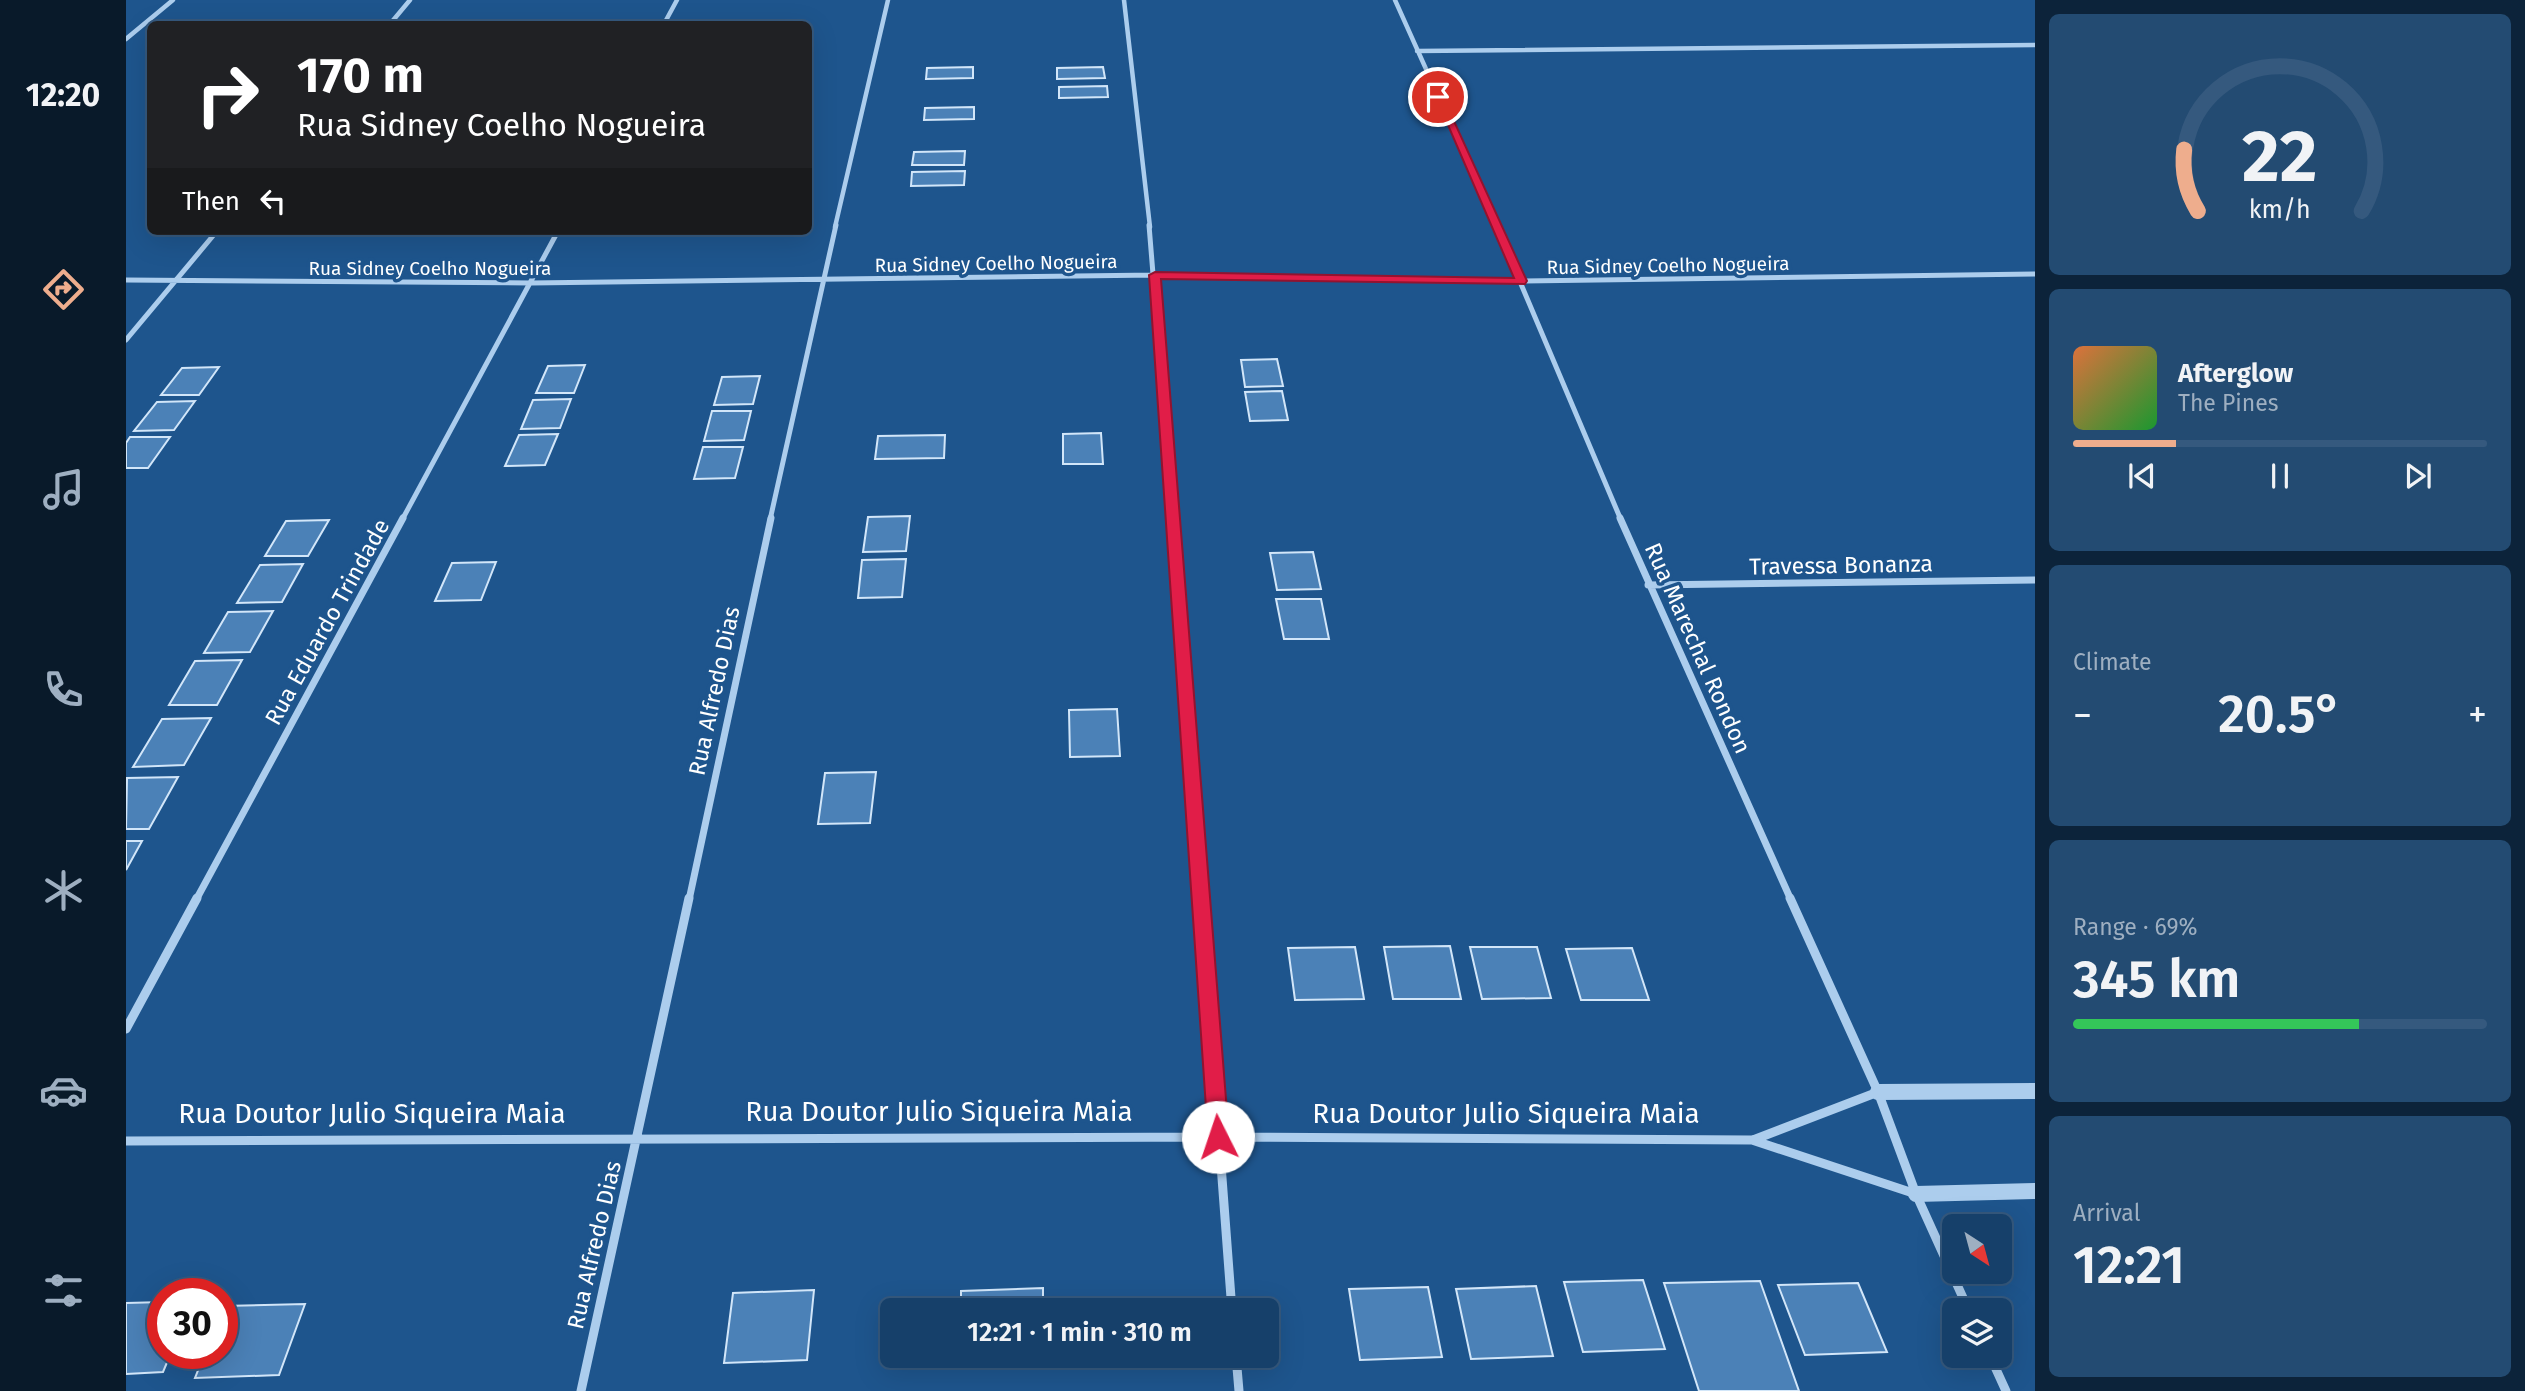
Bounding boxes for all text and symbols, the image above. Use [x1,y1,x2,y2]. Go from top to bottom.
text: 170 m [297,46,424,105]
icon: right [182,49,273,140]
pin [1408,67,1468,127]
text: 12:20 [26,76,100,114]
icon: arrive [1419,78,1457,116]
text: Rua Sidney Coelho Nogueira [297,106,706,144]
text: 22 [2242,113,2318,200]
icon: left [254,182,292,220]
text: Then [182,186,240,217]
text: km/h [2249,195,2311,225]
street label: Rua Sidney Coelho Nogueira [874,250,1118,277]
street label: Rua Sidney Coelho Nogueira [1546,252,1790,279]
street label: Rua Sidney Coelho Nogueira [309,257,551,280]
icon: directions [39,265,88,314]
text: Afterglow [2178,358,2293,389]
text: The Pines [2178,389,2279,417]
icon: previous [2123,457,2161,495]
icon: pause [2261,457,2299,495]
icon: next [2399,457,2437,495]
icon: music [39,465,88,514]
street label: Rua Eduardo Trindade [259,514,395,730]
street label: Rua Marechal Rondon [1639,538,1757,758]
street label: Travessa Bonanza [1749,549,1933,581]
street label: Rua Alfredo Dias [682,604,746,778]
text: Climate [2073,648,2152,676]
icon: phone [39,665,88,714]
text: 20.5° [2218,683,2342,746]
text: − [2073,692,2092,738]
text: + [2468,692,2487,738]
icon: climate [39,866,88,915]
text: Range · 69% [2073,913,2198,941]
text: 345 km [2073,948,2240,1011]
icon: car [39,1066,88,1115]
street label: Rua Doutor Julio Siqueira Maia [745,1095,1133,1128]
street label: Rua Doutor Julio Siqueira Maia [178,1097,566,1130]
street label: Rua Doutor Julio Siqueira Maia [1312,1097,1700,1130]
position arrow [1181,1100,1255,1174]
street label: Rua Alfredo Dias [561,1158,627,1332]
text: Arrival [2073,1199,2140,1227]
north arrow [1942,1214,2012,1284]
map controls [1942,1214,2012,1368]
text: 12:21 [2073,1234,2185,1297]
icon: filters [39,1266,88,1315]
speed limit sign: 30 [147,1278,238,1369]
button: layers [1942,1298,2012,1368]
text: 12:21 · 1 min · 310 m [967,1317,1192,1348]

